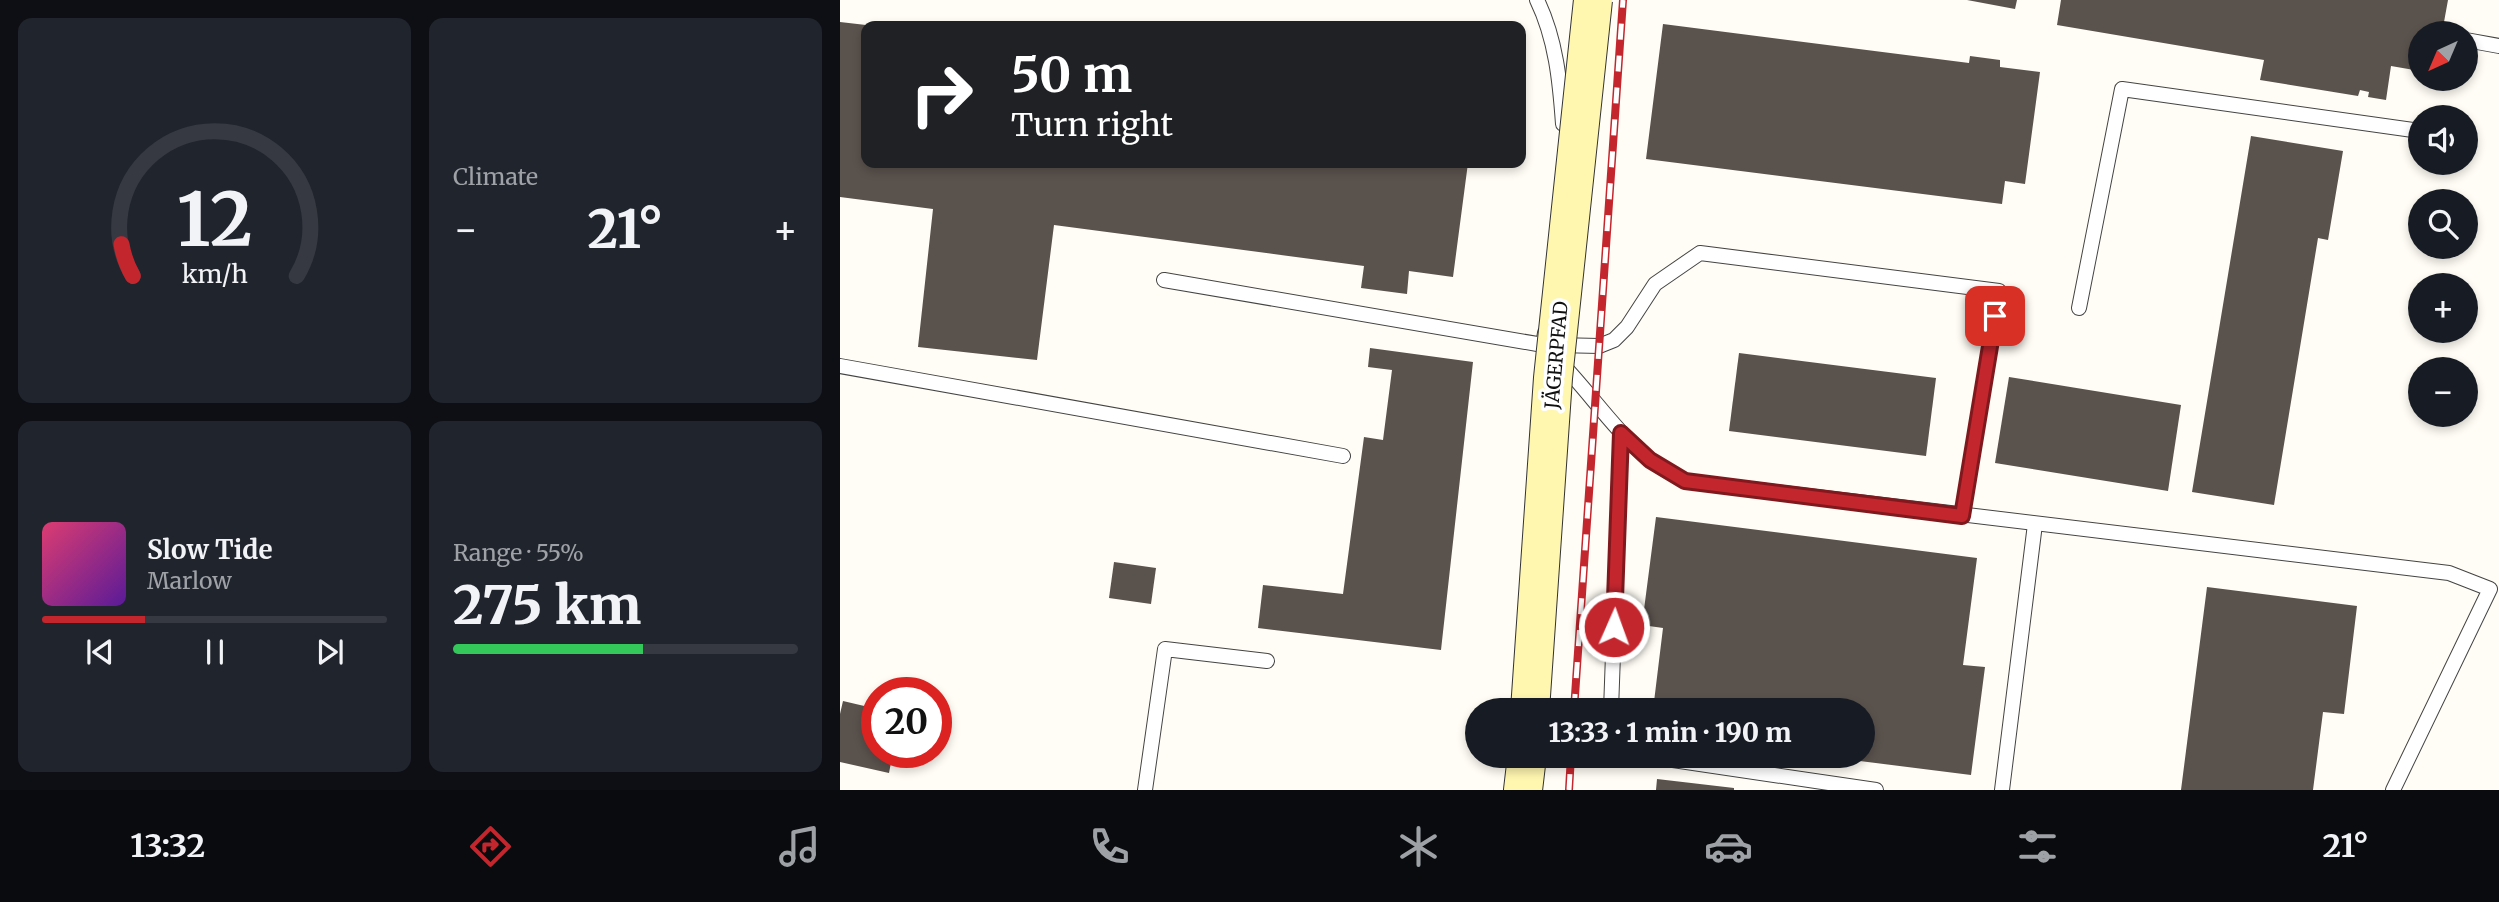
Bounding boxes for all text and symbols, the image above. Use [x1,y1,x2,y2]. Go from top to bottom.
north arrow [2408,21,2478,91]
map controls [2408,21,2478,427]
text: 50 m [1011,44,1132,105]
icon: right [896,49,987,140]
text: Turn right [1011,105,1173,145]
button: sound [2408,105,2478,175]
text: Climate [453,162,538,191]
text: 12 [177,175,252,267]
button: search [2408,189,2478,259]
text: 21° [588,197,663,262]
text: − [453,206,478,253]
text: + [773,206,798,253]
text: km/h [181,258,248,290]
button: + [2408,273,2478,343]
pin [1965,286,2025,346]
icon: arrive [1976,297,2014,335]
street label: JÄGERPFAD [1539,300,1573,411]
button: − [2408,357,2478,427]
text: Slow Tide [147,533,273,566]
text: Range · 55% [453,538,584,567]
text: Marlow [147,566,232,595]
text: 275 km [453,573,641,638]
position arrow [1577,590,1651,664]
icon: previous [81,633,119,671]
icon: pause [196,633,234,671]
icon: next [311,633,349,671]
speed limit sign: 20 [861,677,952,768]
text: 13:33 · 1 min · 190 m [1548,716,1792,749]
icon: directions [466,822,515,871]
icon: music [775,822,824,871]
icon: phone [1085,822,1134,871]
icon: climate [1394,822,1443,871]
icon: car [1704,822,1753,871]
icon: filters [2013,822,2062,871]
text: 13:32 [130,826,205,866]
text: 21° [2322,826,2369,866]

